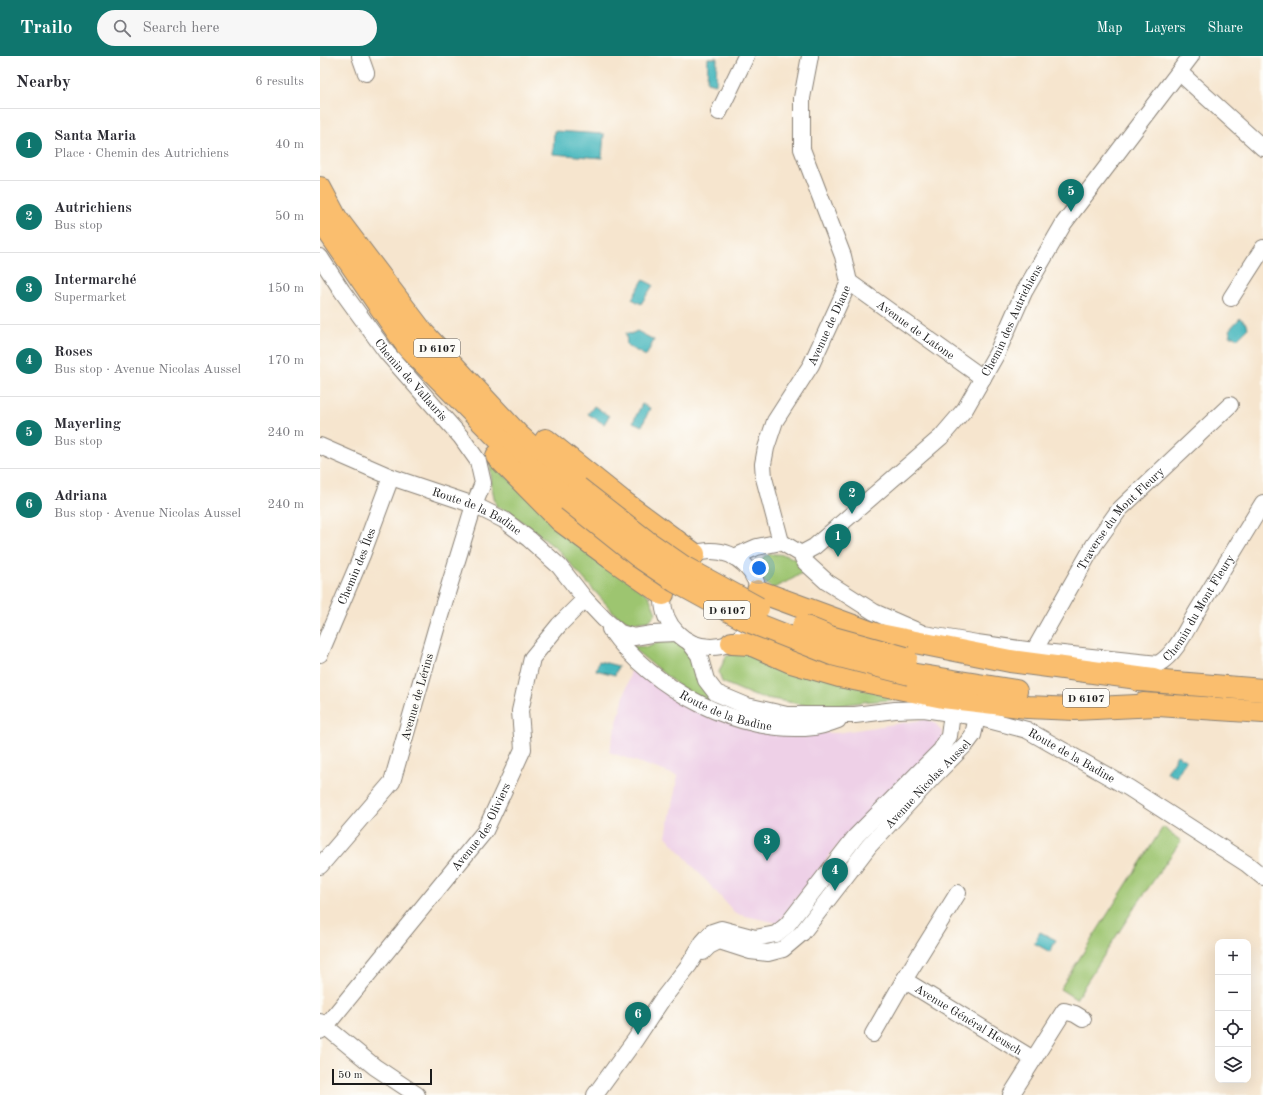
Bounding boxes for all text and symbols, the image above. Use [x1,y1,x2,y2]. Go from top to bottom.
search box [97,10,377,46]
icon: search [111,17,133,39]
text: Trailo [20,19,73,38]
text: Search here [143,21,219,36]
text: Map [1097,21,1123,35]
text: Layers [1145,21,1186,35]
text: Share [1208,21,1243,35]
text: Nearby [16,74,71,91]
text: 6 results [255,75,304,88]
text: Santa Maria [54,129,136,144]
text: 1 [25,138,33,151]
text: 40 m [275,138,304,151]
text: Place · Chemin des Autrichiens [54,147,229,160]
pin: 5 [1058,179,1084,212]
text: Autrichiens [54,201,132,216]
text: 2 [25,210,33,223]
text: 50 m [275,210,304,223]
text: Bus stop [54,219,103,232]
street label: Chemin des Autrichiens [980,263,1046,379]
text: Intermarché [54,273,137,288]
text: 3 [25,282,33,295]
text: 150 m [267,282,304,295]
street label: Avenue de Diane [806,283,854,368]
text: Supermarket [54,291,126,304]
street label: Avenue de Latone [874,299,957,363]
street label: Chemin de Vallauris [372,337,449,424]
road number: D 6107 [414,339,460,357]
text: Roses [54,345,93,360]
text: 4 [25,354,33,367]
text: 170 m [267,354,304,367]
text: Bus stop · Avenue Nicolas Aussel [54,363,241,376]
text: Mayerling [54,417,121,432]
text: 5 [25,426,33,439]
text: 240 m [267,426,304,439]
text: Bus stop [54,435,103,448]
street label: Traverse du Mont Fleury [1076,465,1167,573]
pin: 2 [839,481,865,514]
street label: Route de la Badine [430,486,523,538]
text: Adriana [54,489,107,504]
text: 6 [25,498,33,511]
text: 240 m [267,498,304,511]
text: Bus stop · Avenue Nicolas Aussel [54,507,241,520]
pin: 1 [825,524,851,557]
street label: Chemin des Îles [337,527,378,607]
street label: Chemin du Mont Fleury [1161,552,1237,664]
your location [749,558,769,578]
road number: D 6107 [704,601,750,619]
street label: Avenue de Lérins [400,652,436,742]
street label: Route de la Badine [677,689,773,733]
road number: D 6107 [1063,689,1109,707]
street label: Route de la Badine [1026,727,1117,786]
street label: Avenue Nicolas Aussel [883,738,974,831]
street label: Avenue des Oliviers [450,781,513,874]
pin: 3 [754,828,780,861]
pin: 4 [822,858,848,891]
map controls [1215,939,1251,1083]
button: + [1215,939,1251,975]
button: − [1215,975,1251,1011]
street label: Avenue Général Heusch [912,983,1024,1058]
pin: 6 [625,1002,651,1035]
button: locate [1215,1011,1251,1047]
button: layers [1215,1047,1251,1083]
scale bar [332,1067,432,1086]
text: 50 m [338,1070,363,1081]

